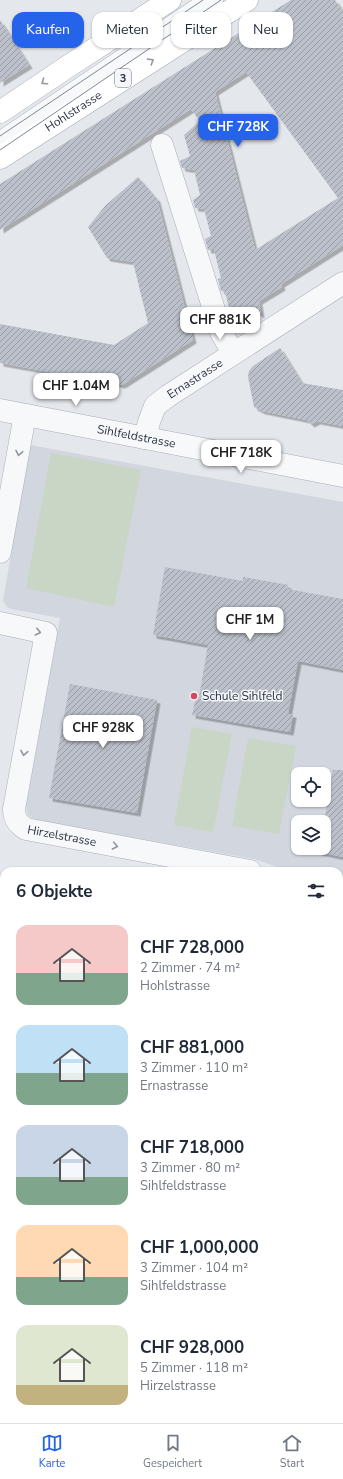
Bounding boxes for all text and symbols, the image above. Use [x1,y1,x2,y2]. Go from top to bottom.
chip: Kaufen [12,12,84,48]
chip: Mieten [92,12,163,48]
chip: Filter [171,12,231,48]
chip: Neu [239,12,293,48]
one-way arrow [147,58,154,66]
road number: 3 [115,69,131,87]
one-way arrow [41,77,48,85]
street label: Hohlstrasse [42,87,105,135]
pin: CHF 728K [197,114,279,148]
text: CHF 728K [207,118,269,136]
pin: CHF 881K [179,307,261,341]
text: CHF 881K [189,311,251,329]
street label: Ernastrasse [164,355,226,402]
pin: CHF 1.04M [30,373,122,407]
text: CHF 1.04M [42,377,110,395]
street label: Sihlfeldstrasse [96,421,177,452]
pin: CHF 718K [200,440,282,474]
text: CHF 718K [210,444,272,462]
one-way arrow [15,450,23,456]
pin: CHF 1M [217,607,283,641]
text: CHF 1M [226,611,274,629]
one-way arrow [35,627,41,635]
place label: Schule Sihlfeld [202,688,283,704]
marker: Schule Sihlfeld [189,691,199,701]
pin: CHF 928K [62,715,144,749]
text: CHF 928K [72,719,134,737]
one-way arrow [20,750,29,756]
map controls [291,767,331,855]
button: locate [291,767,331,807]
button: layers [291,815,331,855]
street label: Hirzelstrasse [26,821,98,850]
one-way arrow [111,841,118,850]
text: 6 Objekte [16,880,92,903]
icon: filters [305,880,327,902]
text: CHF 728,000 [140,936,244,959]
icon: home [48,941,96,989]
text: 2 Zimmer · 74 m² [140,959,240,977]
text: Hohlstrasse [140,977,210,995]
text: CHF 881,000 [140,1036,244,1059]
icon: home [48,1041,96,1089]
text: 3 Zimmer · 110 m² [140,1059,248,1077]
text: Ernastrasse [140,1077,208,1095]
text: CHF 718,000 [140,1136,244,1159]
icon: home [48,1141,96,1189]
text: 3 Zimmer · 80 m² [140,1159,240,1177]
text: Sihlfeldstrasse [140,1177,226,1195]
text: CHF 1,000,000 [140,1236,259,1259]
icon: home [48,1241,96,1289]
text: 3 Zimmer · 104 m² [140,1259,248,1277]
text: Sihlfeldstrasse [140,1277,226,1295]
text: CHF 928,000 [140,1336,244,1359]
icon: home [48,1341,96,1389]
text: 5 Zimmer · 118 m² [140,1359,248,1377]
text: Hirzelstrasse [140,1377,216,1395]
tab: Karte [39,1432,65,1471]
tab: Gespeichert [143,1432,202,1471]
tab: Start [280,1432,304,1471]

